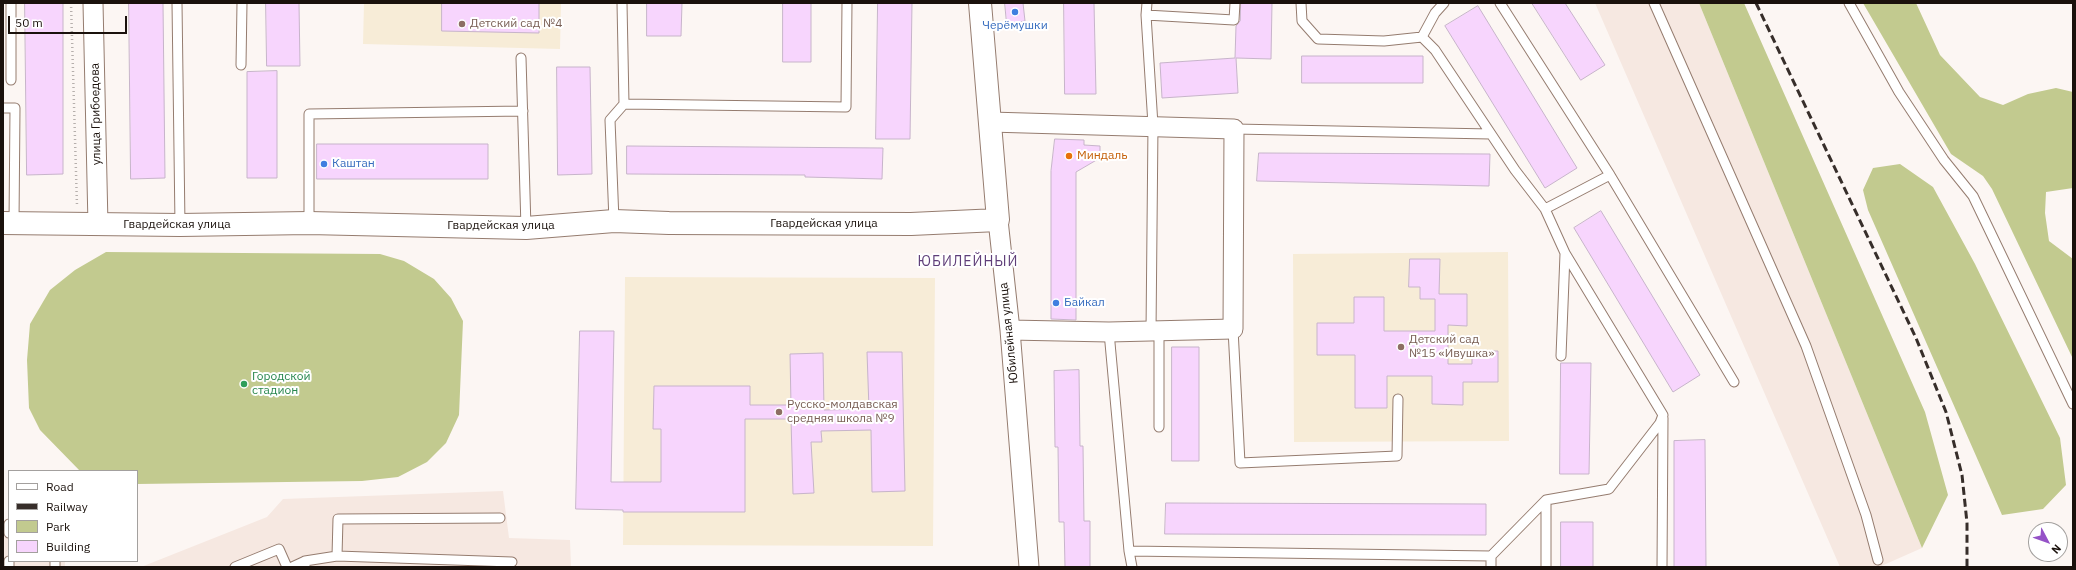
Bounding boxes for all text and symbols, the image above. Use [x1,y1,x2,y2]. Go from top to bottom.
marker: Черёмушки [1010,7,1020,17]
scale bar [10,8,129,34]
text: 50 m [15,15,43,30]
place label: Детский сад №4 [470,17,562,31]
marker: Детский сад №4 [457,19,467,29]
place label: Черёмушки [982,19,1048,33]
street label: улица Грибоедова [88,63,104,165]
place label: Миндаль [1077,149,1128,163]
marker: Миндаль [1064,151,1074,161]
place label: Каштан [332,157,375,171]
marker: Каштан [319,159,329,169]
street label: Гвардейская улица [770,217,878,231]
street label: Гвардейская улица [123,218,231,232]
street label: Гвардейская улица [447,219,555,233]
district label: ЮБИЛЕЙНЫЙ [918,254,1018,270]
street label: Юбилейная улица [997,282,1021,384]
place label: Байкал [1064,296,1105,310]
marker: Байкал [1051,298,1061,308]
place label: Детский сад №15 «Ивушка» [1409,333,1494,361]
marker: Детский сад №15 «Ивушка» [1396,342,1406,352]
place label: Городской стадион [252,370,311,398]
marker: Городской стадион [239,379,249,389]
place label: Русско-молдавская средняя школа №9 [787,398,898,426]
marker: Русско-молдавская средняя школа №9 [774,407,784,417]
legend [8,470,138,562]
text: Road [46,479,74,494]
text: Railway [46,499,88,514]
text: Park [46,519,70,534]
north arrow [2028,522,2068,562]
text: Building [46,539,90,554]
text: N [2048,542,2064,557]

